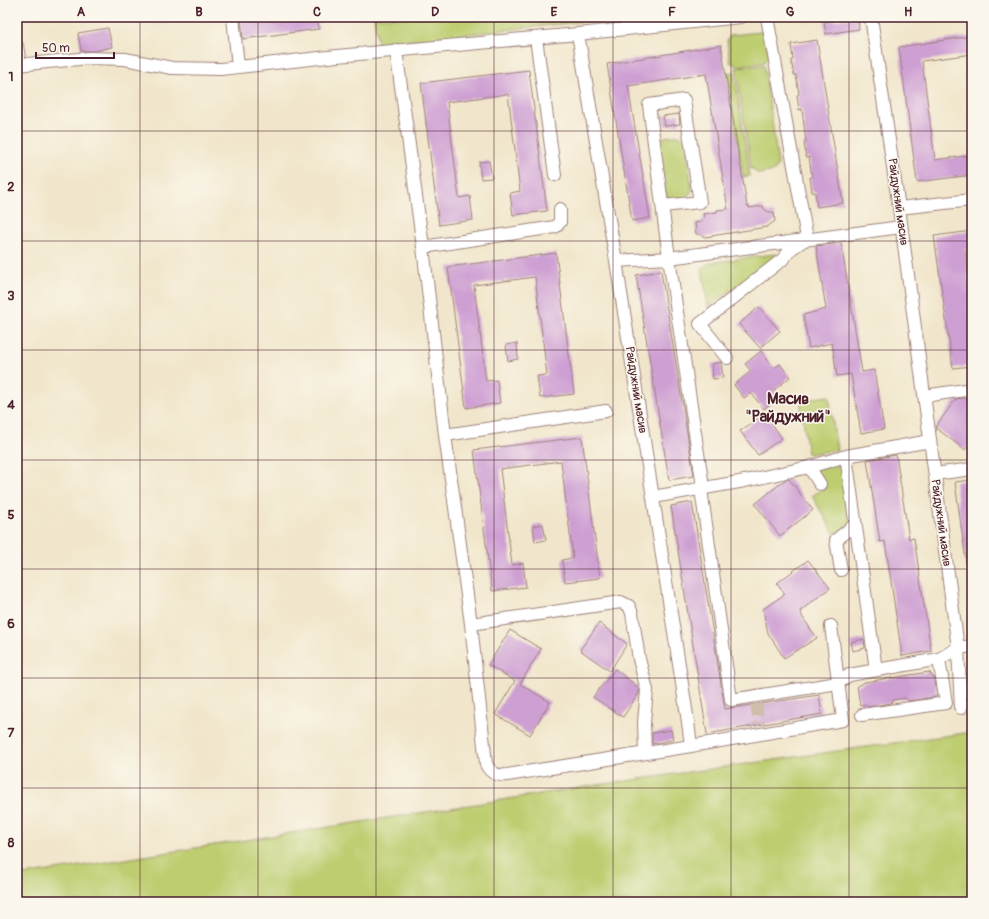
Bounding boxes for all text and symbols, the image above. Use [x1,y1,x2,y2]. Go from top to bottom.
text: A [77,4,86,20]
text: B [195,4,203,20]
text: C [313,4,321,20]
text: D [431,4,439,20]
text: E [551,4,558,20]
text: F [668,4,676,20]
text: G [786,4,795,20]
text: H [904,4,912,20]
scale bar [36,34,114,60]
text: 50 m [42,41,70,56]
text: 1 [8,69,14,85]
street label: Райдужний масив [884,157,912,247]
text: 2 [7,179,15,195]
text: 3 [7,288,15,304]
street label: Райдужний масив [622,345,650,435]
district label: Масив "Райдужний" [745,389,831,427]
text: 4 [7,397,15,413]
street label: Райдужний масив [927,478,955,568]
text: 5 [7,507,15,523]
text: 6 [7,616,15,632]
text: 7 [8,725,15,741]
text: 8 [8,835,15,851]

